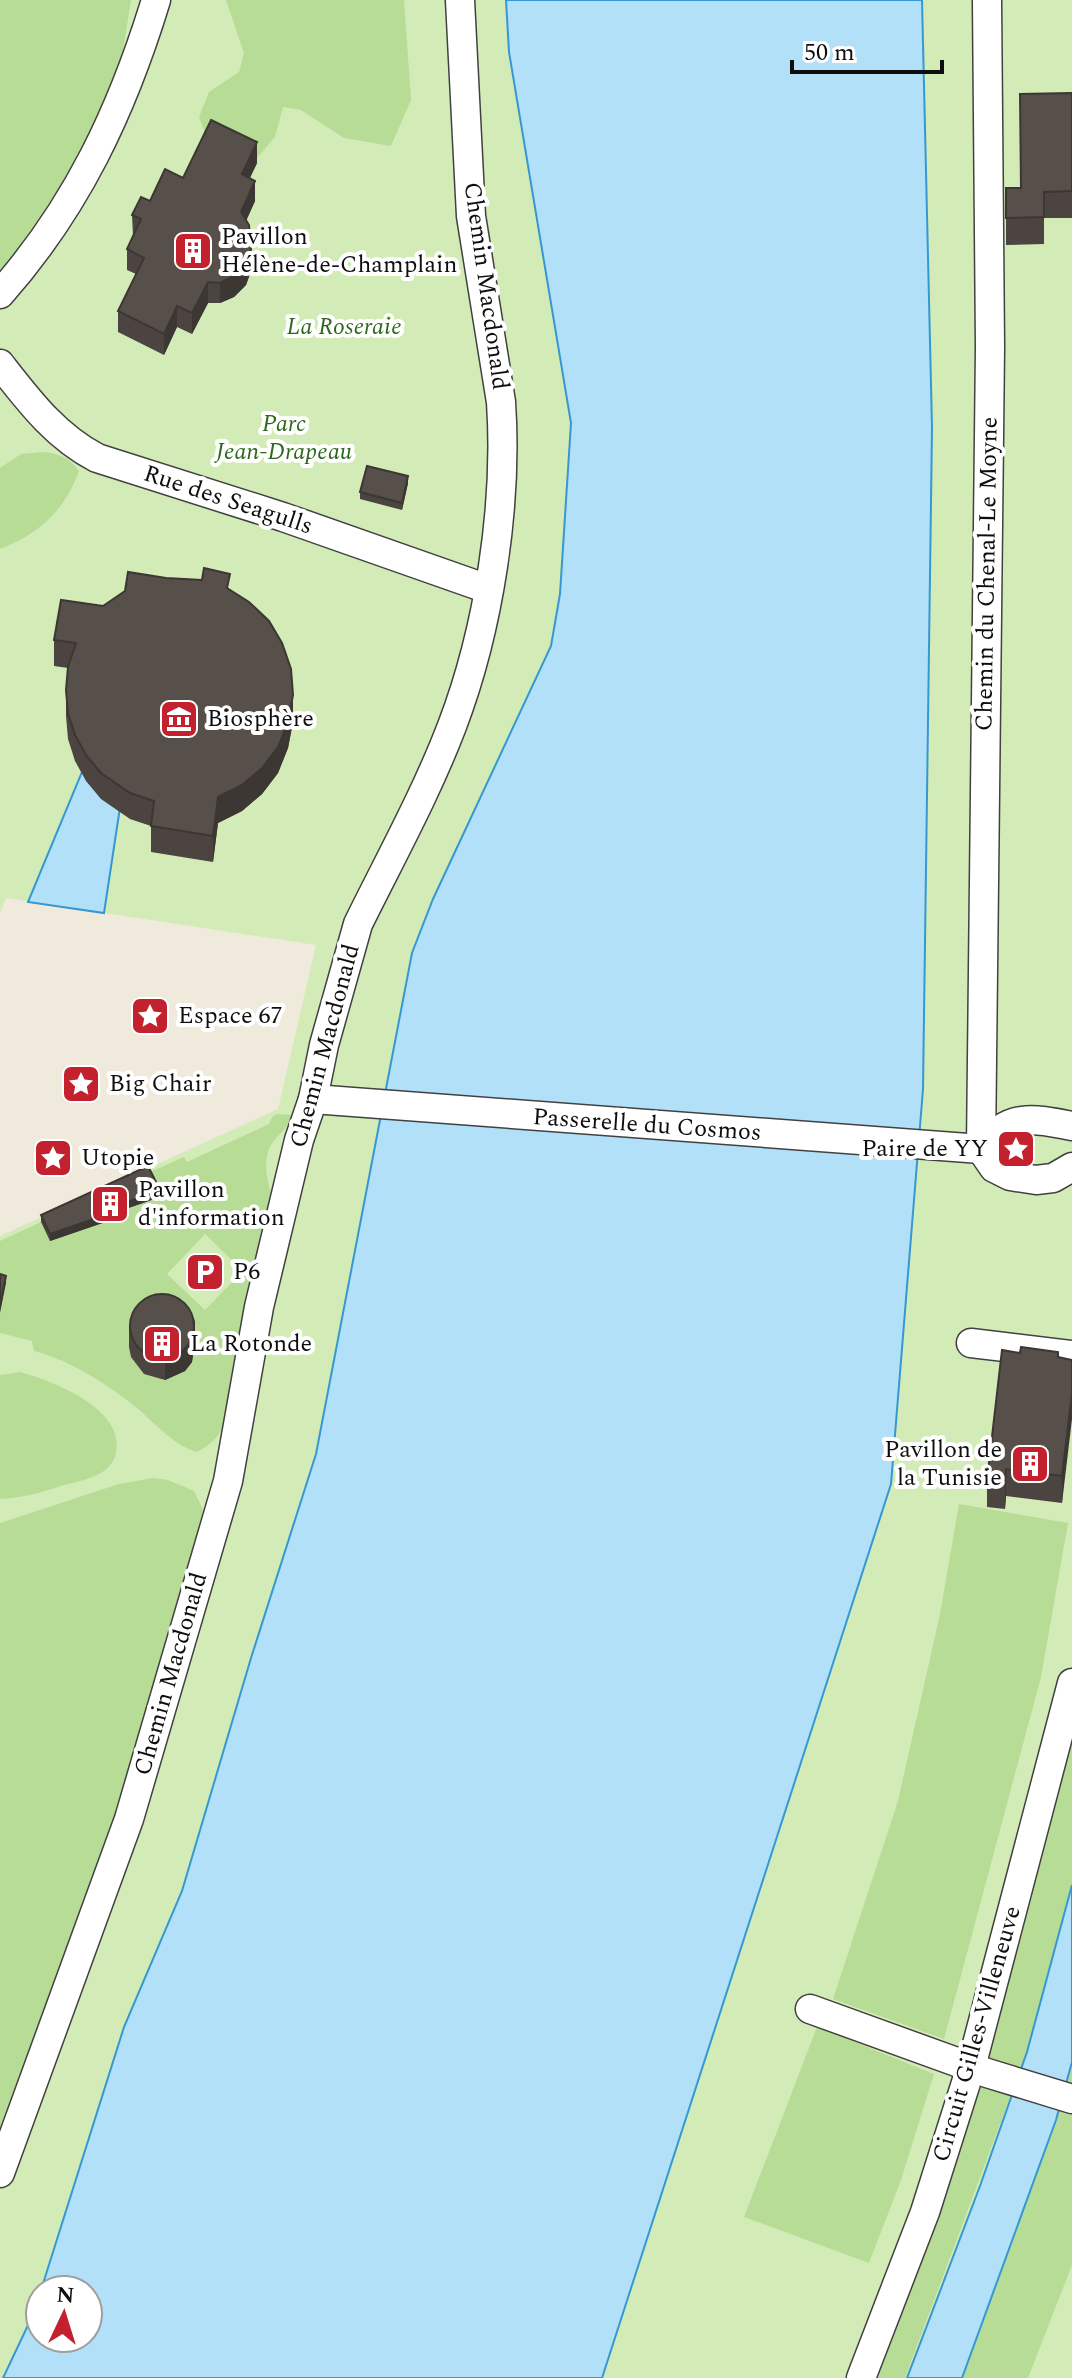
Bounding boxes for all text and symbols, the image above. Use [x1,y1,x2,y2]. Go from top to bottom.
scale bar [792,24,942,74]
text: 50 m [804,35,855,71]
street label: Chemin Macdonald [454,180,518,392]
place label: Pavillon Hélène-de-Champlain [221,219,458,283]
building icon: Pavillon Hélène-de-Champlain [172,230,214,272]
park label: La Roseraie [286,309,402,345]
park label: Parc Jean-Drapeau [214,406,353,470]
street label: Chemin du Chenal-Le Moyne [966,417,1008,731]
street label: Rue des Seagulls [139,456,317,544]
museum icon: Biosphère [158,698,200,740]
place label: Biosphère [207,701,314,737]
street label: Chemin Macdonald [280,940,370,1152]
place icon: Espace 67 [129,995,171,1037]
place label: Espace 67 [178,998,283,1034]
place icon: Big Chair [60,1063,102,1105]
place label: Big Chair [109,1066,211,1102]
street label: Passerelle du Cosmos [531,1099,763,1151]
place icon: Paire de YY [995,1128,1037,1170]
place label: Paire de YY [862,1131,988,1167]
place icon: Utopie [32,1137,74,1179]
place label: Utopie [81,1140,154,1176]
place label: Pavillon d'information [138,1172,285,1236]
building icon: Pavillon d'information [89,1183,131,1225]
parking icon: P6 [184,1251,226,1293]
place label: P6 [233,1254,260,1290]
building icon: La Rotonde [141,1323,183,1365]
place label: La Rotonde [190,1326,312,1362]
place label: Pavillon de la Tunisie [884,1432,1002,1496]
building icon: Pavillon de la Tunisie [1009,1443,1051,1485]
street label: Chemin Macdonald [125,1568,217,1780]
street label: Circuit Gilles-Villeneuve [923,1902,1031,2166]
north arrow [24,2274,104,2354]
text: N [55,2278,75,2313]

